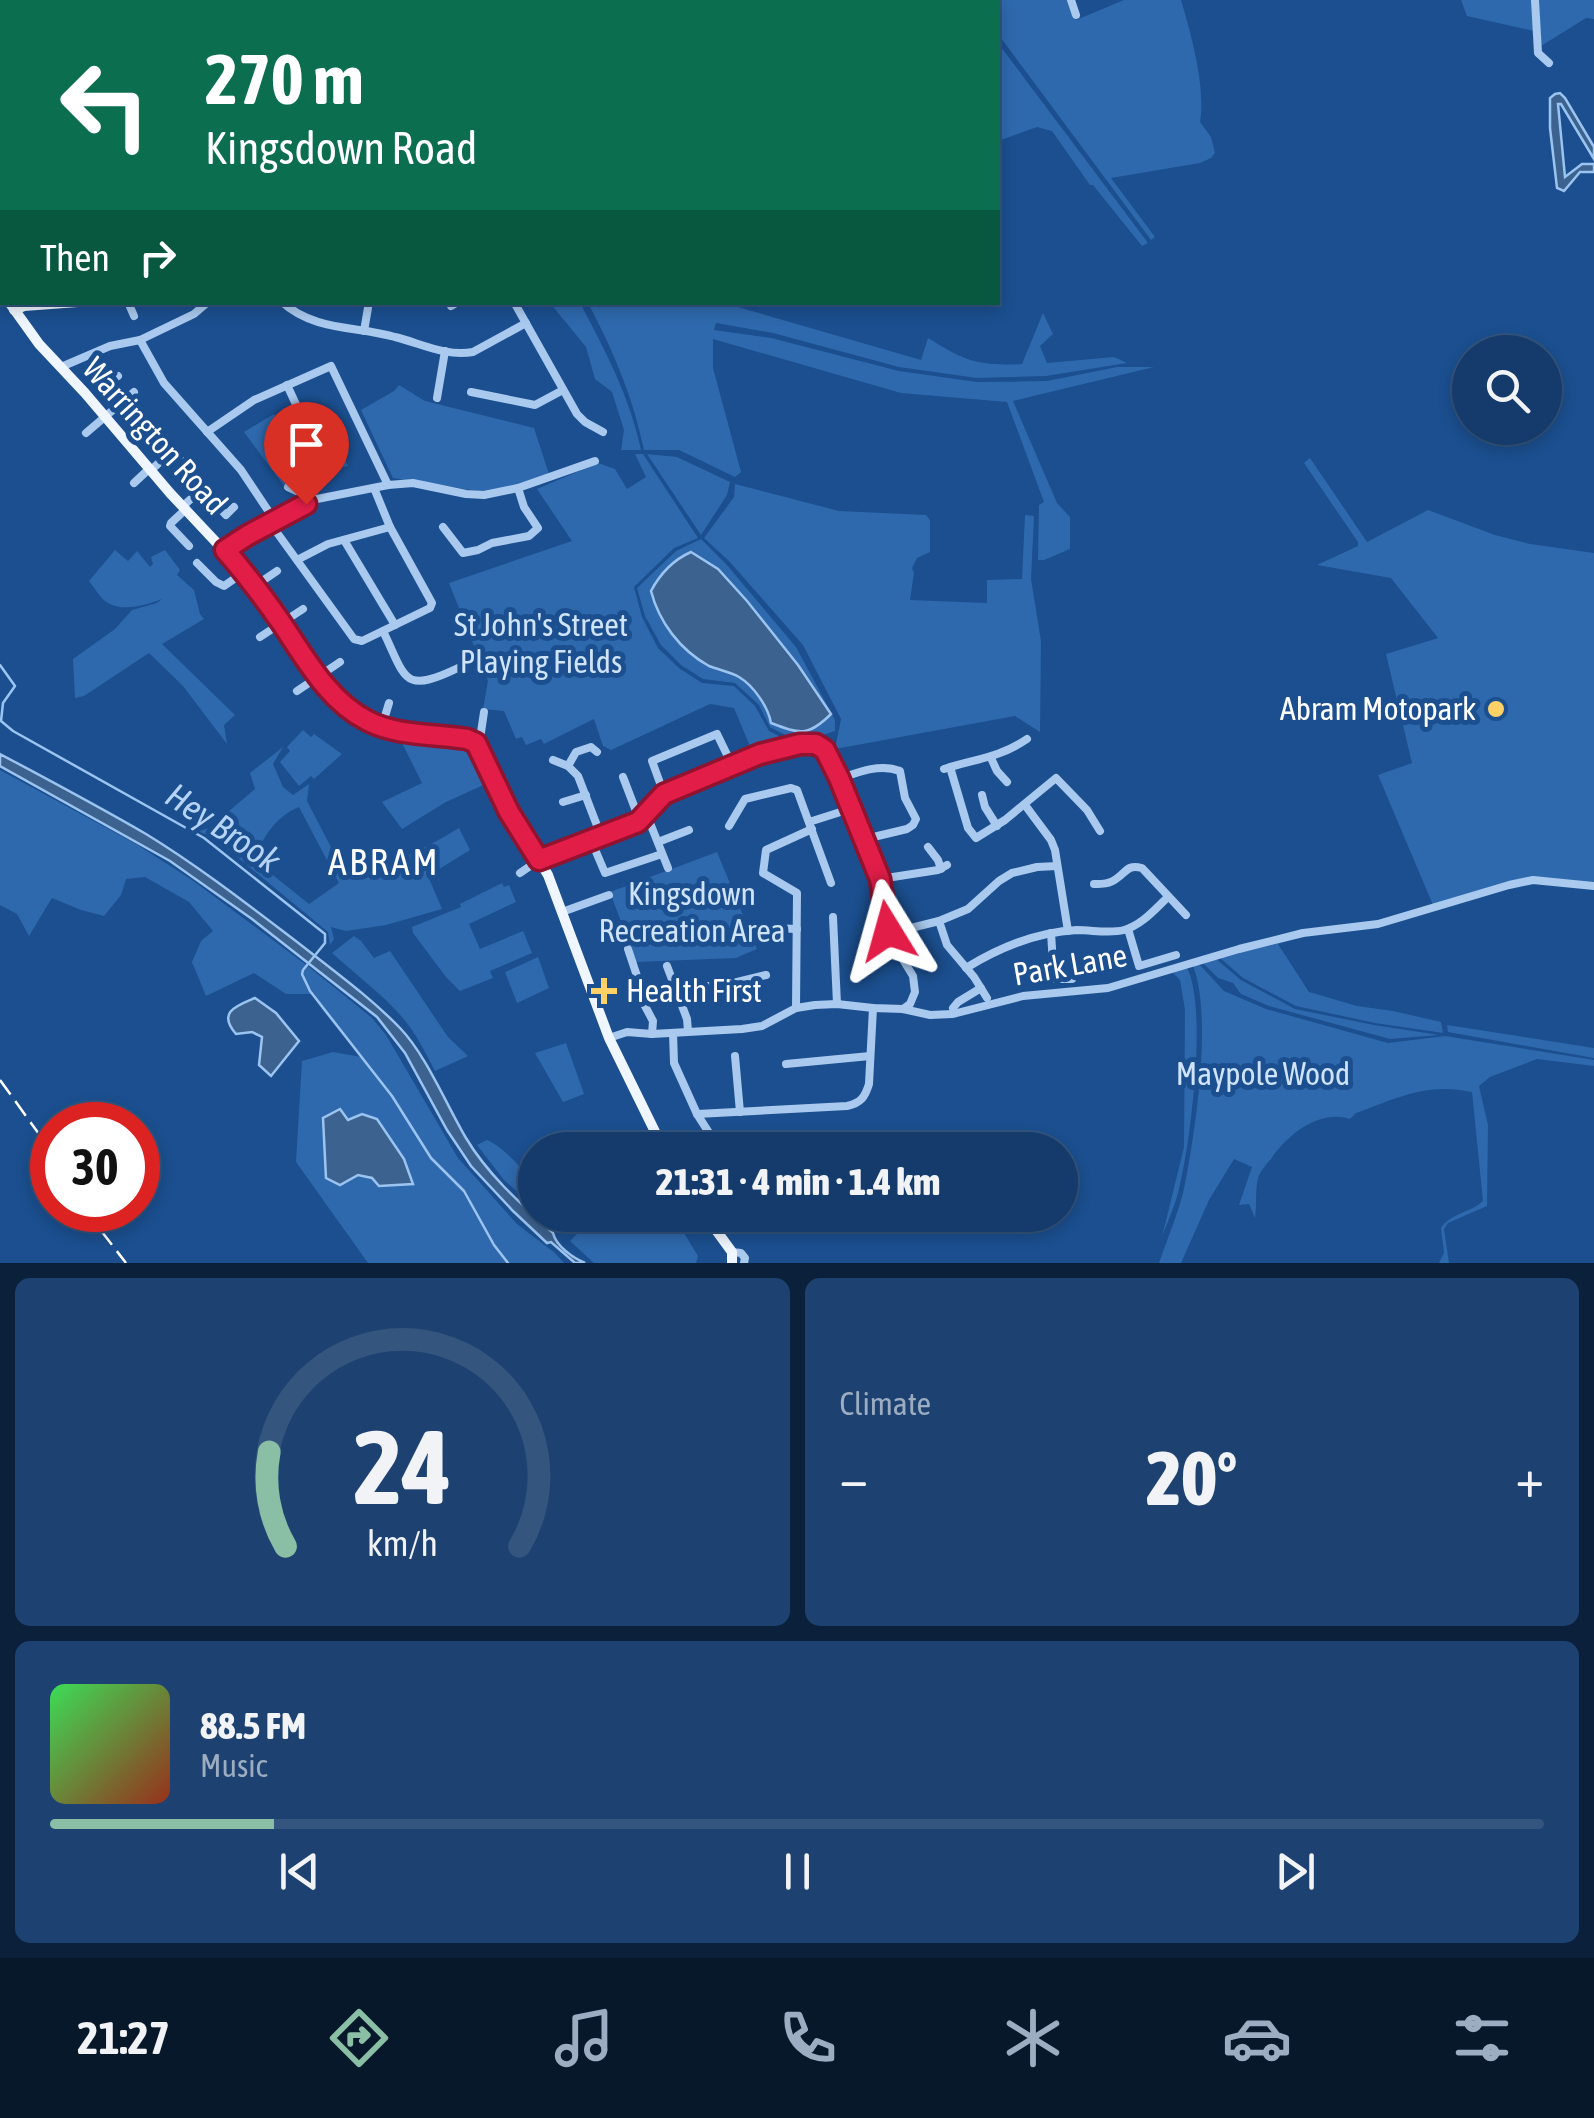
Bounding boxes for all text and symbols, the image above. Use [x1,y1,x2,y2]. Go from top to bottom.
text: 270 m [205,39,364,119]
icon: left [40,40,170,170]
text: Kingsdown Road [205,122,477,174]
icon: right [130,230,185,285]
text: Then [40,236,110,279]
map controls [1452,335,1562,445]
button: search [1452,335,1562,445]
street label: Warrington Road [76,350,235,521]
pin [264,402,349,505]
icon: arrive [279,417,334,472]
park label: St John's Street Playing Fields [454,606,628,680]
place label: Abram Motopark [1280,690,1476,727]
marker: Abram Motopark [1485,698,1507,720]
water label: Hey Brook [159,774,289,880]
district label: ABRAM [328,840,440,883]
park label: Kingsdown Recreation Area [598,875,786,949]
position arrow [836,879,940,983]
street label: Park Lane [1010,936,1130,993]
place label: Health First [626,972,762,1009]
marker: Health First [591,978,617,1004]
park label: Maypole Wood [1176,1055,1350,1092]
speed limit sign: 30 [30,1102,160,1232]
text: 21:31 · 4 min · 1.4 km [656,1160,940,1203]
text: Climate [840,1385,931,1422]
text: 24 [353,1407,451,1526]
text: 20° [1146,1435,1237,1521]
text: − [840,1446,868,1509]
text: + [1515,1446,1544,1509]
text: km/h [367,1523,438,1564]
text: 88.5 FM [200,1704,306,1747]
text: Music [200,1747,267,1784]
icon: previous [272,1844,327,1899]
icon: pause [770,1844,825,1899]
icon: next [1268,1844,1323,1899]
icon: directions [324,2003,394,2073]
icon: music [549,2003,619,2073]
icon: phone [773,2003,843,2073]
icon: climate [998,2003,1068,2073]
icon: car [1222,2003,1292,2073]
icon: filters [1447,2003,1517,2073]
text: 21:27 [77,2012,170,2064]

